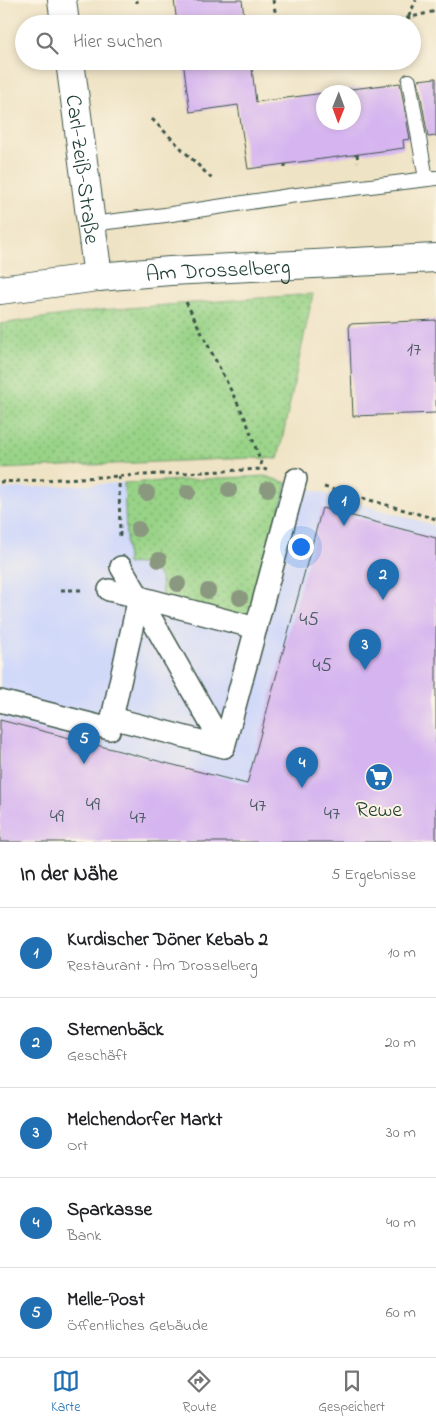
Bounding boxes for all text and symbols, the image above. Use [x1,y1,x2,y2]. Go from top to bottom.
search box [15,15,421,70]
icon: search [33,29,61,57]
text: Hier suchen [73,29,162,56]
north arrow [316,85,361,130]
street label: Carl-Zeiß-Straße [55,93,107,246]
street label: Am Drosselberg [145,252,291,292]
house number: 17 [407,336,421,365]
pin: 1 [328,485,360,526]
your location [288,534,314,560]
pin: 2 [367,559,399,600]
house number: 45 [299,606,319,635]
pin: 3 [349,629,381,670]
house number: 45 [312,652,332,681]
pin: 5 [68,723,100,764]
pin: 4 [286,747,318,788]
supermarket icon: Rewe [364,762,394,792]
house number: 49 [86,791,100,820]
house number: 47 [250,792,266,821]
place label: Rewe [356,795,402,827]
house number: 47 [324,800,340,829]
house number: 49 [50,803,64,832]
house number: 47 [130,804,146,833]
text: In der Nähe [20,860,118,890]
text: 5 Ergebnisse [331,863,416,887]
text: Kurdischer Döner Kebab 2 [67,927,268,954]
text: 1 [33,941,39,965]
text: 10 m [388,941,416,965]
text: Restaurant · Am Drosselberg [67,954,258,978]
text: Sternenbäck [67,1017,164,1044]
text: 2 [32,1031,40,1055]
text: 20 m [385,1031,416,1055]
text: Geschäft [67,1044,127,1068]
text: Melchendorfer Markt [67,1107,222,1134]
text: 3 [33,1121,39,1145]
text: 30 m [386,1121,416,1145]
text: Ort [67,1134,88,1158]
text: Sparkasse [67,1197,152,1224]
text: 4 [33,1211,39,1235]
text: 40 m [386,1211,416,1235]
text: Bank [67,1224,101,1248]
text: Melle-Post [67,1287,145,1314]
text: 5 [31,1301,41,1325]
text: 60 m [386,1301,416,1325]
text: Öffentliches Gebäude [67,1314,208,1338]
tab: Karte [51,1367,81,1418]
tab: Route [182,1367,216,1418]
tab: Gespeichert [318,1367,385,1418]

